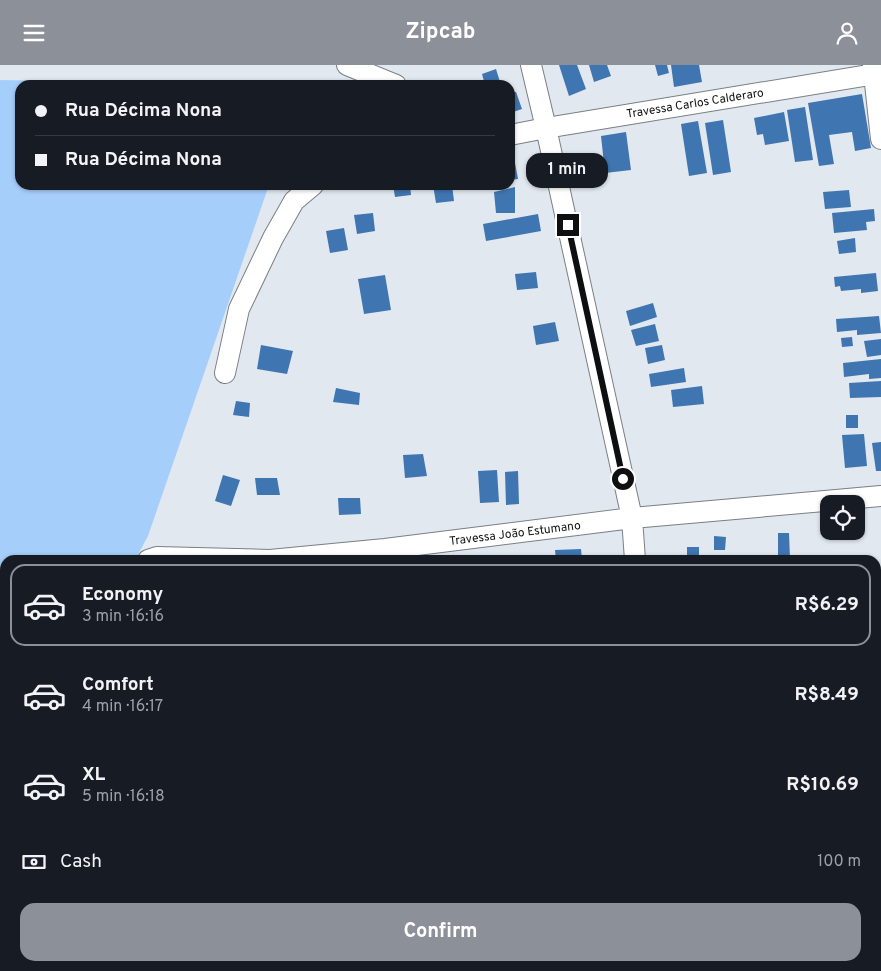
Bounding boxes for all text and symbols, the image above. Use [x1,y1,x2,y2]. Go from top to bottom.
icon: menu [20,19,48,47]
text: Zipcab [406,19,475,46]
icon: person [833,19,861,47]
street label: Travessa Carlos Calderaro [625,85,765,123]
text: Rua Décima Nona [65,99,222,123]
text: Rua Décima Nona [65,148,222,172]
callout: 1 min [527,153,609,187]
text: 1 min [548,160,586,180]
route end [557,214,579,236]
route start [612,468,634,490]
map controls [820,495,865,540]
button: locate [820,495,865,540]
street label: Travessa João Estumano [448,518,582,550]
icon: car [22,583,67,628]
text: Economy [82,583,163,607]
text: R$6.29 [795,593,859,617]
text: 3 min · 16:16 [82,607,164,627]
icon: car [22,673,67,718]
text: Comfort [82,673,154,697]
text: R$8.49 [794,683,859,707]
text: 4 min · 16:17 [82,697,163,717]
icon: car [22,763,67,808]
text: XL [82,763,105,787]
text: R$10.69 [786,773,859,797]
text: 5 min · 16:18 [82,787,165,807]
icon: cash [20,848,48,876]
text: Cash [60,850,102,874]
text: 100 m [817,852,861,872]
button: Confirm [20,903,861,961]

